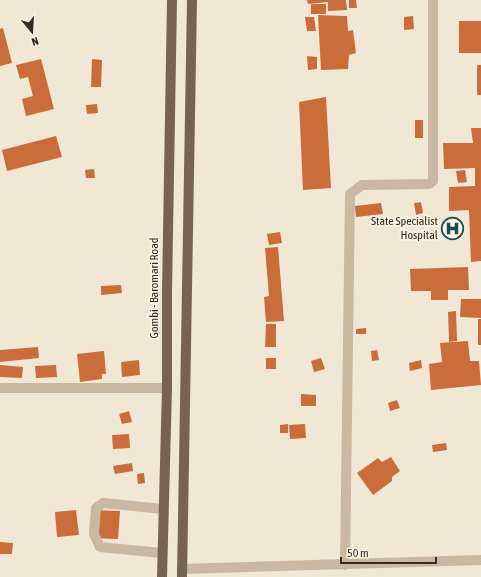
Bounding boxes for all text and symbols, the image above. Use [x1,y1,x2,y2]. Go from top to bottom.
north arrow [12,12,52,52]
text: N [30,35,40,48]
place label: State Specialist Hospital [371,214,439,242]
hospital icon: State Specialist Hospital [440,215,466,241]
street label: Gombi - Baromari Road [147,238,161,338]
scale bar [341,539,436,565]
text: 50 m [347,546,369,560]

